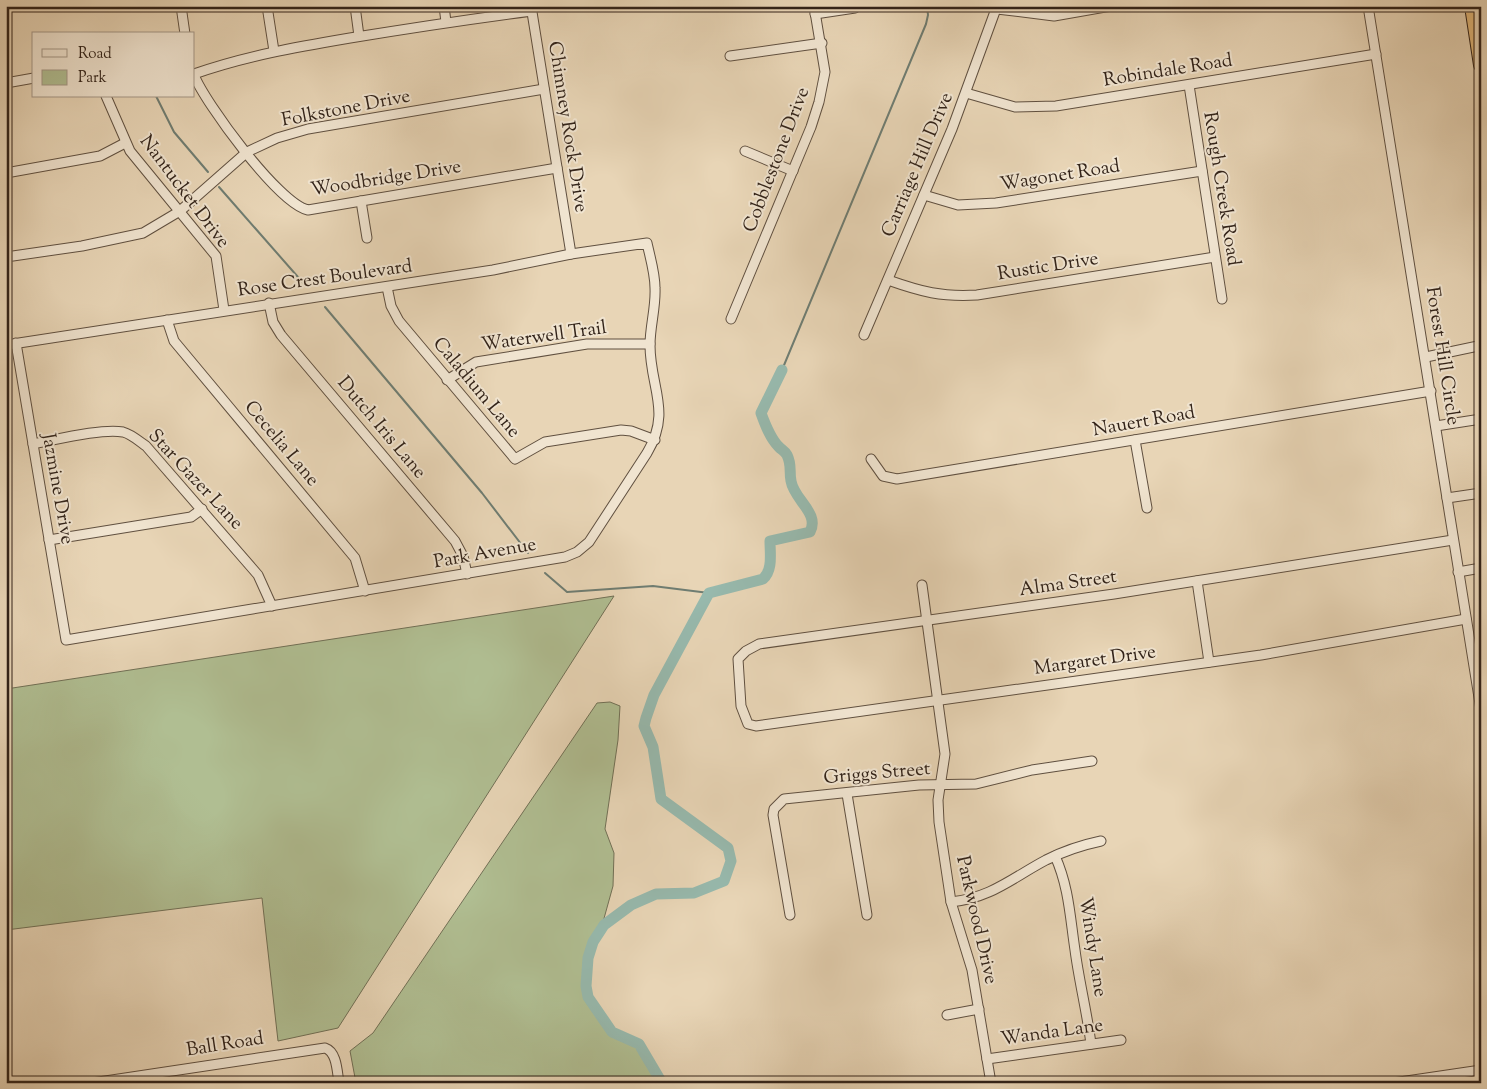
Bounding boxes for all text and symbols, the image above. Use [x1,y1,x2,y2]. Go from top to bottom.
legend [32,32,195,98]
street label: Chimney Rock Drive [540,40,594,215]
text: Road [78,44,112,65]
street label: Robindale Road [1102,47,1235,95]
text: Park [78,68,107,89]
street label: Folkstone Drive [279,83,413,135]
street label: Cobblestone Drive [737,83,817,236]
street label: Carriage Hill Drive [875,88,961,241]
street label: Rough Creek Road [1195,110,1247,268]
street label: Nantucket Drive [132,130,236,254]
street label: Wagonet Road [998,153,1122,199]
street label: Woodbridge Drive [309,154,463,204]
street label: Rustic Drive [996,246,1100,288]
street label: Rose Crest Boulevard [236,253,414,305]
street label: Forest Hill Circle [1418,285,1466,427]
street label: Waterwell Trail [480,315,608,359]
street label: Caladium Lane [426,332,526,444]
street label: Dutch Iris Lane [330,371,432,485]
street label: Cecelia Lane [237,395,325,493]
street label: Nauert Road [1091,400,1198,444]
street label: Star Gazer Lane [141,424,249,537]
street label: Jazmine Drive [34,430,80,547]
street label: Park Avenue [432,532,539,576]
street label: Alma Street [1017,564,1119,604]
street label: Margaret Drive [1032,639,1158,683]
street label: Griggs Street [823,756,932,792]
street label: Parkwood Drive [948,853,1004,987]
street label: Windy Lane [1071,895,1113,999]
street label: Wanda Lane [999,1012,1105,1054]
street label: Ball Road [184,1026,266,1064]

